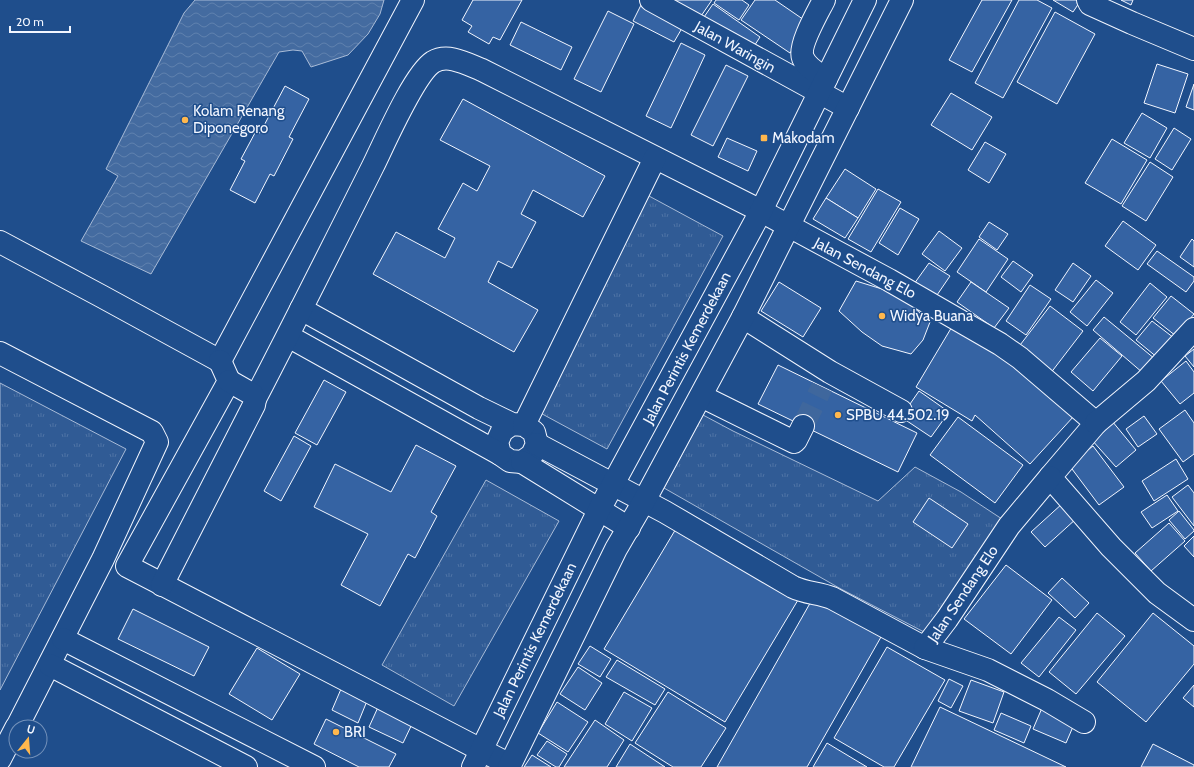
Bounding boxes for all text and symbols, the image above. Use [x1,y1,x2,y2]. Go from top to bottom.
scale bar [10,8,70,34]
text: 20 m [16,14,44,29]
street label: Jalan Waringin [690,17,779,77]
place label: Kolam Renang Diponegoro [193,102,285,137]
marker: Kolam Renang Diponegoro [180,115,190,125]
place label: Makodam [772,129,835,147]
marker: Makodam [759,133,769,143]
street label: Jalan Sendang Elo [810,233,919,302]
street label: Jalan Perintis Kemerdekaan [639,269,735,428]
place label: Widya Buana [890,307,974,325]
marker: Widya Buana [877,311,887,321]
place label: SPBU 44.502.19 [846,406,950,424]
marker: SPBU 44.502.19 [833,410,843,420]
street label: Jalan Sendang Elo [923,542,1002,647]
street label: Jalan Perintis Kemerdekaan [489,560,580,721]
north arrow [8,719,48,759]
text: U [25,722,37,737]
place label: BRI [344,723,366,741]
marker: BRI [331,727,341,737]

